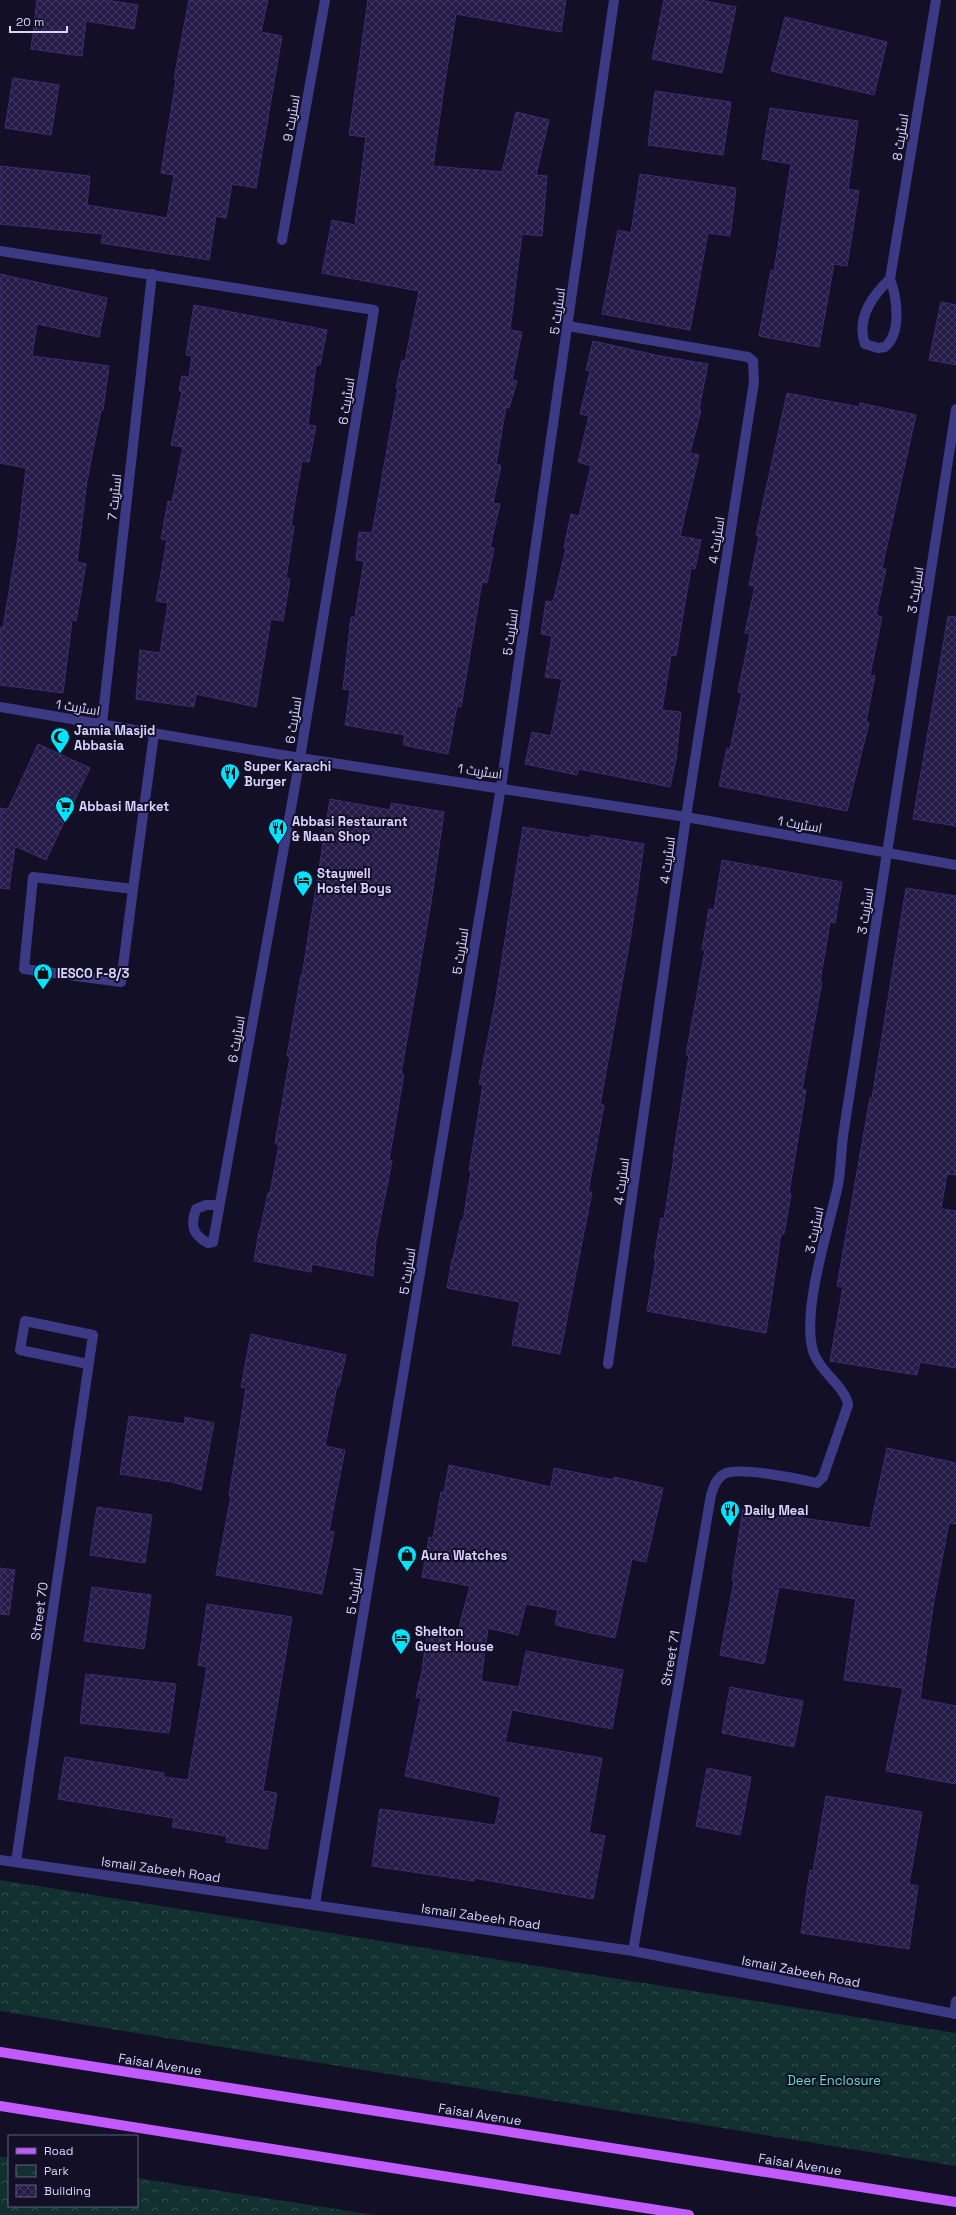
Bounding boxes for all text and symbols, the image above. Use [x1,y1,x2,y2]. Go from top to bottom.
scale bar [10,8,67,34]
text: 20 m [16,14,44,30]
street label: اسٹریٹ 9 [279,93,304,143]
street label: اسٹریٹ 8 [888,112,913,162]
street label: اسٹریٹ 5 [546,287,569,336]
street label: اسٹریٹ 6 [334,376,359,426]
street label: اسٹریٹ 7 [104,473,125,521]
street label: اسٹریٹ 4 [704,515,729,565]
street label: اسٹریٹ 3 [903,565,928,615]
street label: اسٹریٹ 5 [499,608,522,657]
street label: اسٹریٹ 6 [281,695,306,745]
street label: اسٹریٹ 1 [54,696,101,719]
place label: Jamia Masjid Abbasia [74,722,155,754]
mosque icon: Jamia Masjid Abbasia [49,726,71,754]
place label: Super Karachi Burger [244,758,331,790]
street label: اسٹریٹ 1 [457,760,503,783]
restaurant icon: Super Karachi Burger [219,762,241,790]
supermarket icon: Abbasi Market [54,795,76,823]
place label: Abbasi Market [79,798,169,815]
street label: اسٹریٹ 1 [776,812,823,837]
place label: Abbasi Restaurant & Naan Shop [292,813,408,845]
restaurant icon: Abbasi Restaurant & Naan Shop [267,817,289,845]
street label: اسٹریٹ 4 [656,835,679,885]
place label: Staywell Hostel Boys [317,865,392,897]
hotel icon: Staywell Hostel Boys [292,869,314,897]
street label: اسٹریٹ 3 [853,886,878,936]
street label: اسٹریٹ 5 [448,926,473,976]
shop icon: IESCO F-8/3 [32,962,54,990]
place label: IESCO F-8/3 [57,965,129,982]
street label: اسٹریٹ 6 [224,1014,249,1064]
street label: اسٹریٹ 4 [610,1156,633,1206]
street label: اسٹریٹ 3 [801,1205,828,1255]
street label: اسٹریٹ 5 [395,1246,420,1296]
restaurant icon: Daily Meal [719,1499,741,1527]
place label: Daily Meal [744,1502,808,1519]
shop icon: Aura Watches [396,1544,418,1572]
place label: Aura Watches [421,1547,507,1564]
street label: اسٹریٹ 5 [342,1566,367,1616]
street label: Street 70 [27,1581,52,1641]
place label: Shelton Guest House [415,1623,494,1655]
hotel icon: Shelton Guest House [390,1627,412,1655]
street label: Street 71 [657,1629,684,1687]
street label: Ismail Zabeeh Road [100,1853,222,1886]
street label: Ismail Zabeeh Road [420,1900,542,1933]
street label: Ismail Zabeeh Road [740,1952,862,1991]
street label: Faisal Avenue [117,2050,203,2079]
park label: Deer Enclosure [787,2072,881,2089]
street label: Faisal Avenue [437,2100,523,2129]
legend [8,2135,138,2207]
text: Road [44,2143,73,2159]
street label: Faisal Avenue [757,2150,843,2179]
text: Park [44,2163,69,2179]
text: Building [44,2183,91,2199]

